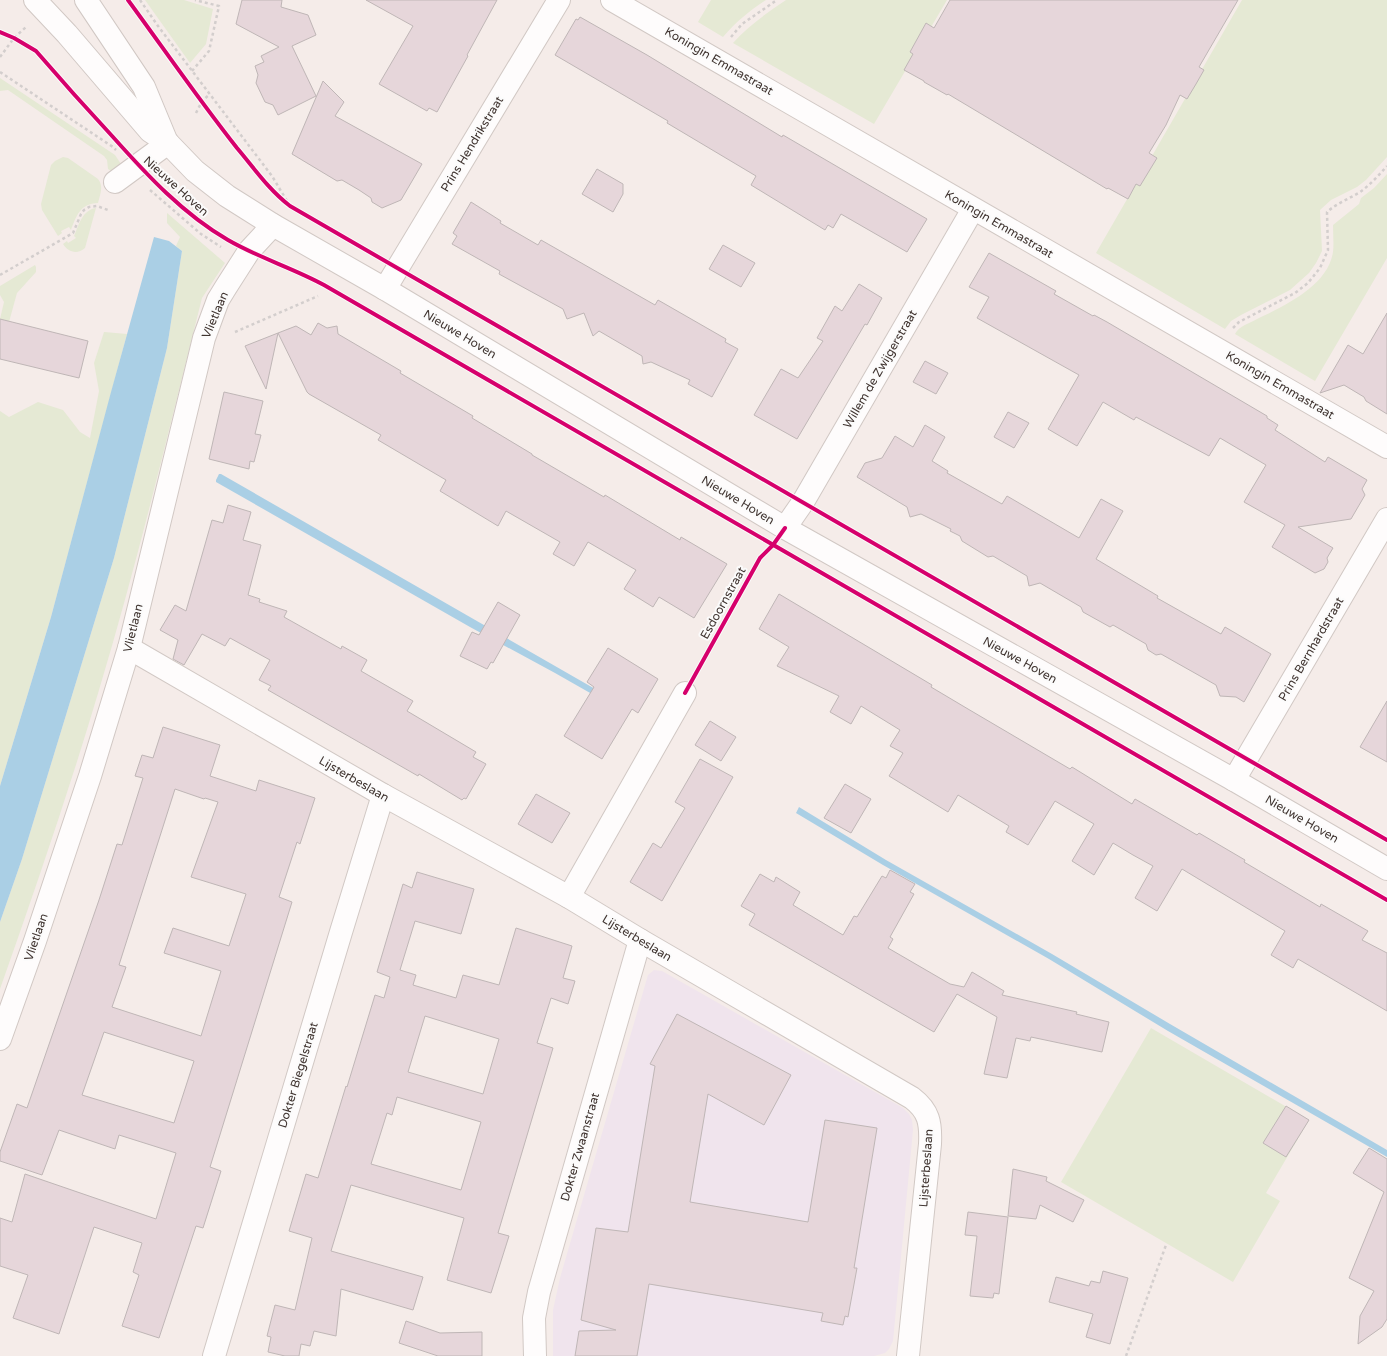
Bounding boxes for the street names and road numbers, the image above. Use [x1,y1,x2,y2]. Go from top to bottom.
street label: Koningin Emmastraat [662,24,776,98]
street label: Prins Hendrikstraat [438,93,506,194]
street label: Nieuwe Hoven [141,153,211,219]
street label: Koningin Emmastraat [942,187,1056,261]
street label: Vlietlaan [199,290,231,340]
street label: Nieuwe Hoven [421,307,499,361]
street label: Willem de Zwijgerstraat [840,307,920,431]
street label: Koningin Emmastraat [1223,348,1337,422]
street label: Nieuwe Hoven [699,473,777,527]
street label: Esdoornstraat [697,564,749,641]
street label: Prins Bernhardstraat [1276,594,1347,703]
street label: Vlietlaan [120,602,146,654]
street label: Nieuwe Hoven [981,634,1059,686]
street label: Lijsterbeslaan [317,753,391,805]
street label: Nieuwe Hoven [1263,792,1341,846]
street label: Vlietlaan [21,911,51,963]
street label: Lijsterbeslaan [600,912,674,964]
street label: Dokter Biegelstraat [275,1020,321,1130]
street label: Dokter Zwaanstraat [558,1091,602,1203]
street label: Lijsterbeslaan [916,1128,936,1208]

